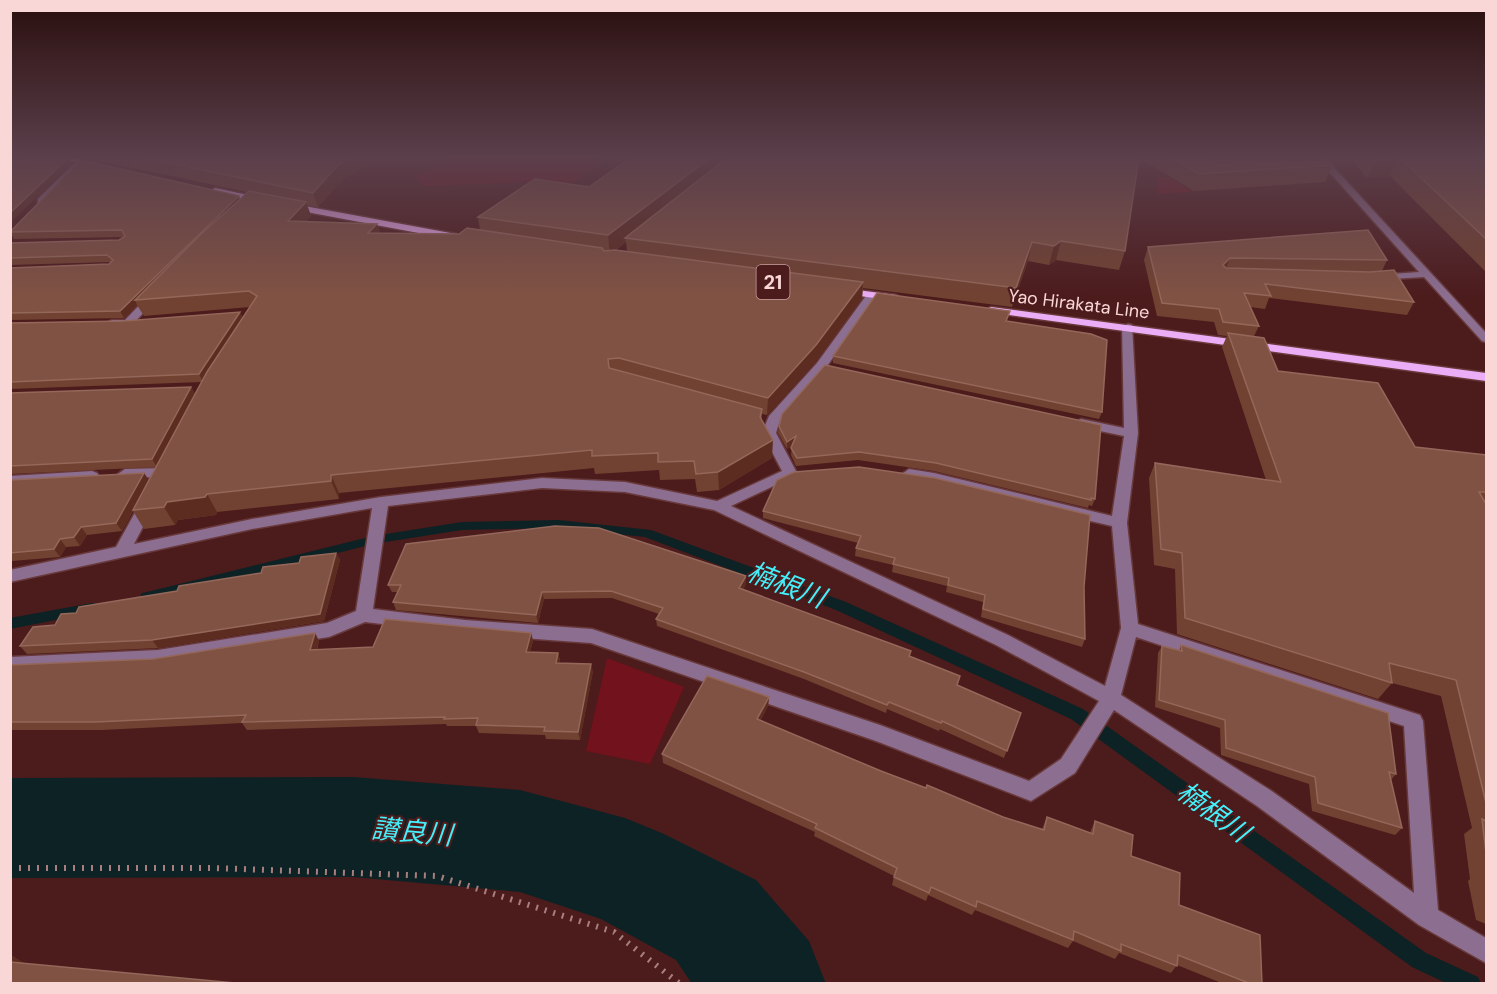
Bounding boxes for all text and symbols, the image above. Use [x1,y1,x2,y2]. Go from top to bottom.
road number: 21 [756,265,790,299]
street label: Yao Hirakata Line [1007,283,1151,325]
water label: 楠根川 [742,554,833,616]
water label: 楠根川 [1170,774,1259,851]
water label: 讃良川 [370,811,457,853]

